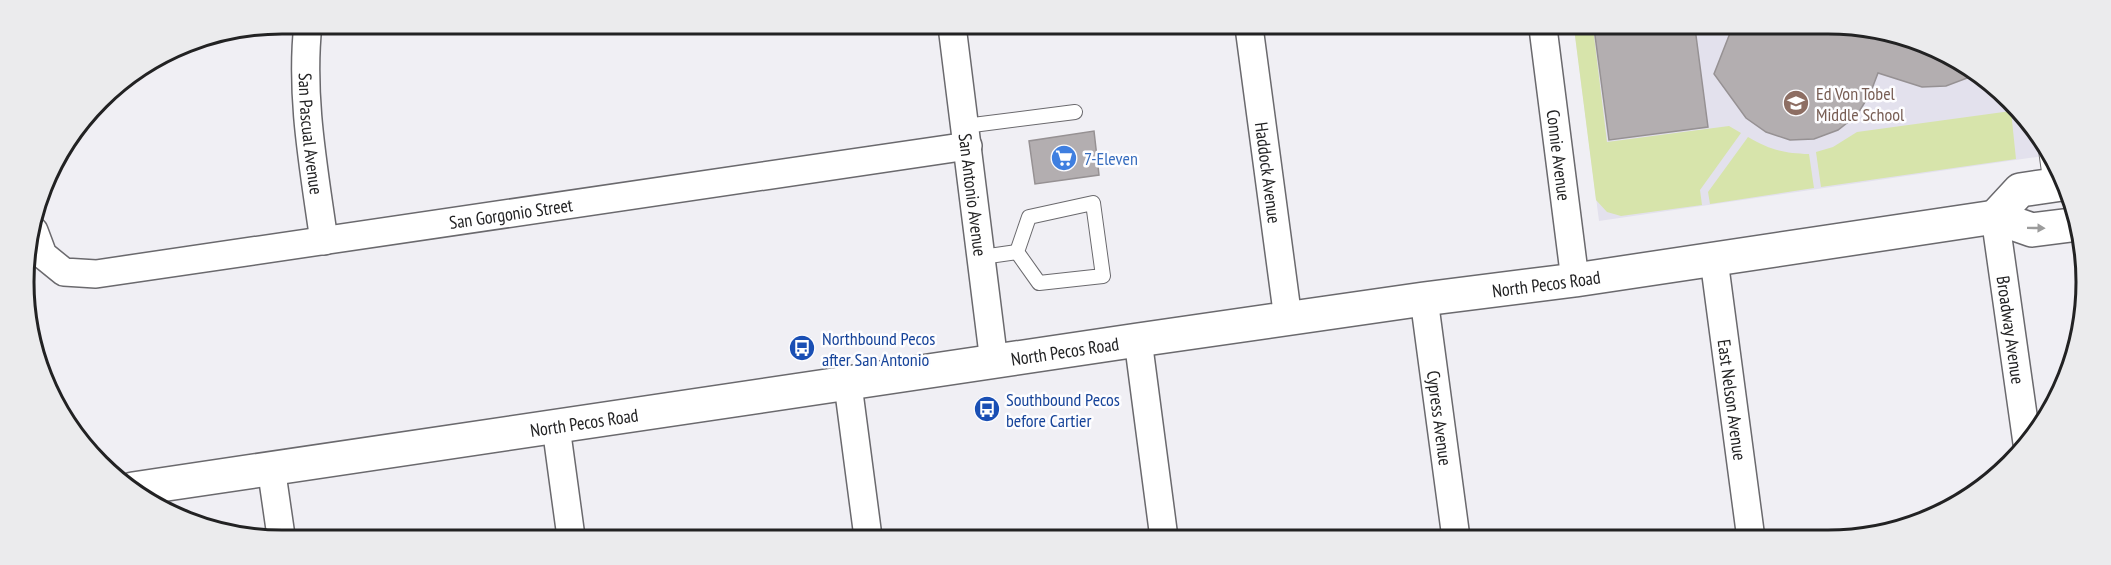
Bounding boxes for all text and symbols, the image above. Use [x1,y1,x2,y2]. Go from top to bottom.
street label: San Pascual Avenue [294,73,329,196]
place label: Ed Von Tobel Middle School [1816,82,1905,126]
school or university icon: Ed Von Tobel Middle School [1781,88,1811,118]
street label: Connie Avenue [1542,108,1576,202]
street label: Haddock Avenue [1250,121,1287,225]
street label: San Antonio Avenue [954,132,992,257]
supermarket icon: 7-Eleven [1049,143,1079,173]
place label: 7-Eleven [1084,147,1138,170]
street label: San Gorgonio Street [448,193,574,234]
one-way arrow [2027,223,2046,233]
street label: North Pecos Road [1491,265,1602,302]
street label: Broadway Avenue [1992,274,2030,386]
place label: Northbound Pecos after San Antonio [822,327,935,371]
street label: North Pecos Road [1009,331,1120,370]
bus stop icon: Northbound Pecos after San Antonio [787,333,817,363]
street label: East Nelson Avenue [1713,338,1752,462]
street label: Cypress Avenue [1422,369,1458,467]
place label: Southbound Pecos before Cartier [1006,388,1120,432]
bus stop icon: Southbound Pecos before Cartier [972,394,1002,424]
street label: North Pecos Road [528,403,640,441]

